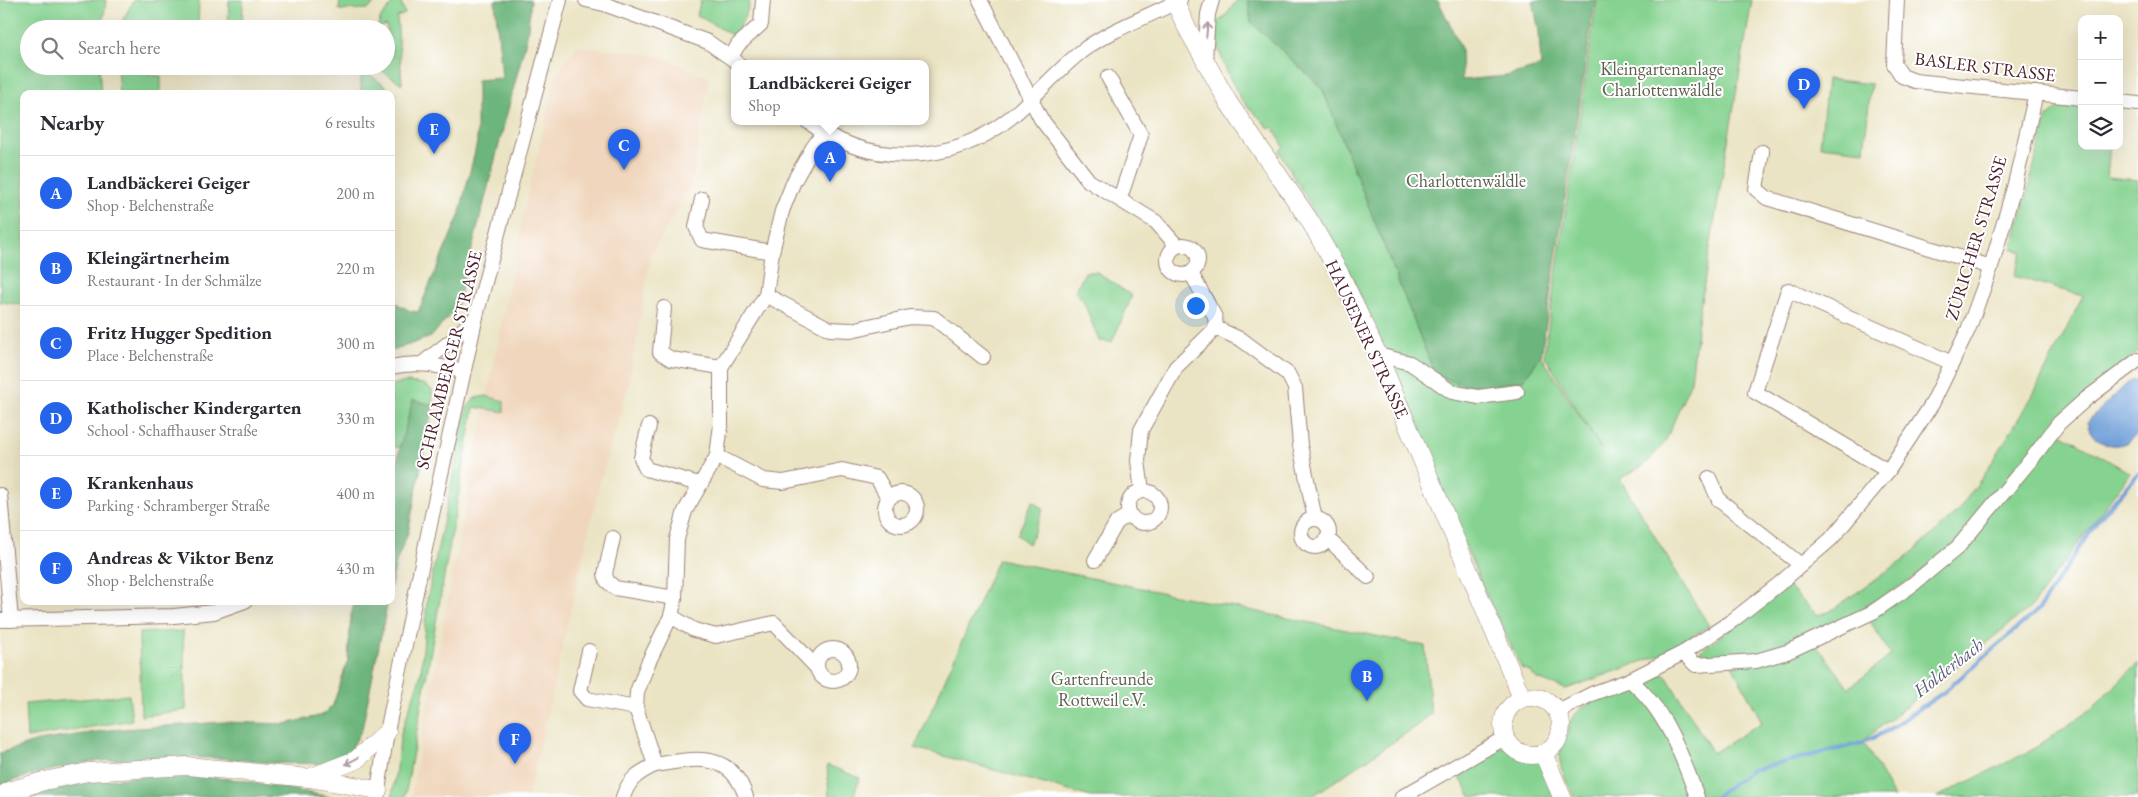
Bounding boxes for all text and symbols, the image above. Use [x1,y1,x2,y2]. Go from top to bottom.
map controls [2078,15,2123,150]
button: + [2078,15,2123,60]
search box [20,20,395,75]
one-way arrow [1202,22,1212,38]
icon: search [38,34,66,62]
text: Search here [78,35,160,60]
street label: BASLER STRASSE [1913,46,2057,87]
park label: Kleingartenanlage Charlottenwäldle [1600,57,1724,101]
popup [731,60,929,125]
button: − [2078,60,2123,105]
pin: D [1788,68,1820,109]
text: Landbäckerei Geiger [749,70,911,95]
text: Shop [749,95,780,116]
button: layers [2078,105,2123,150]
text: Nearby [40,109,104,136]
text: 6 results [325,112,375,133]
pin: E [418,113,450,154]
pin: C [608,129,640,170]
pin: A [814,141,846,182]
street label: ZÜRICHER STRASSE [1940,153,2011,323]
park label: Charlottenwäldle [1406,169,1526,192]
text: Landbäckerei Geiger [87,170,250,195]
text: A [50,183,62,204]
text: 200 m [336,183,375,204]
text: Shop · Belchenstraße [87,195,214,216]
text: Kleingärtnerheim [87,245,230,270]
street label: SCHRAMBERGER STRASSE [410,248,487,472]
street label: HAUSENER STRASSE [1320,256,1414,422]
text: B [51,258,61,279]
text: 220 m [336,258,375,279]
text: Restaurant · In der Schmälze [87,270,262,291]
your location [1183,293,1209,319]
text: Fritz Hugger Spedition [87,320,272,345]
text: C [50,333,62,354]
text: 300 m [336,333,375,354]
text: Place · Belchenstraße [87,345,213,366]
text: Katholischer Kindergarten [87,395,302,420]
text: D [50,408,62,429]
text: 330 m [336,408,375,429]
text: School · Schaffhauser Straße [87,420,258,441]
text: Krankenhaus [87,470,193,495]
text: E [51,483,61,504]
text: 400 m [336,483,375,504]
text: Parking · Schramberger Straße [87,495,270,516]
text: Andreas & Viktor Benz [87,545,274,570]
text: F [52,558,60,579]
text: 430 m [336,558,375,579]
text: Shop · Belchenstraße [87,570,214,591]
water label: Holderbach [1907,632,1989,703]
pin: B [1351,660,1383,701]
park label: Gartenfreunde Rottweil e.V. [1051,667,1153,711]
pin: F [499,723,531,764]
one-way arrow [344,756,359,766]

